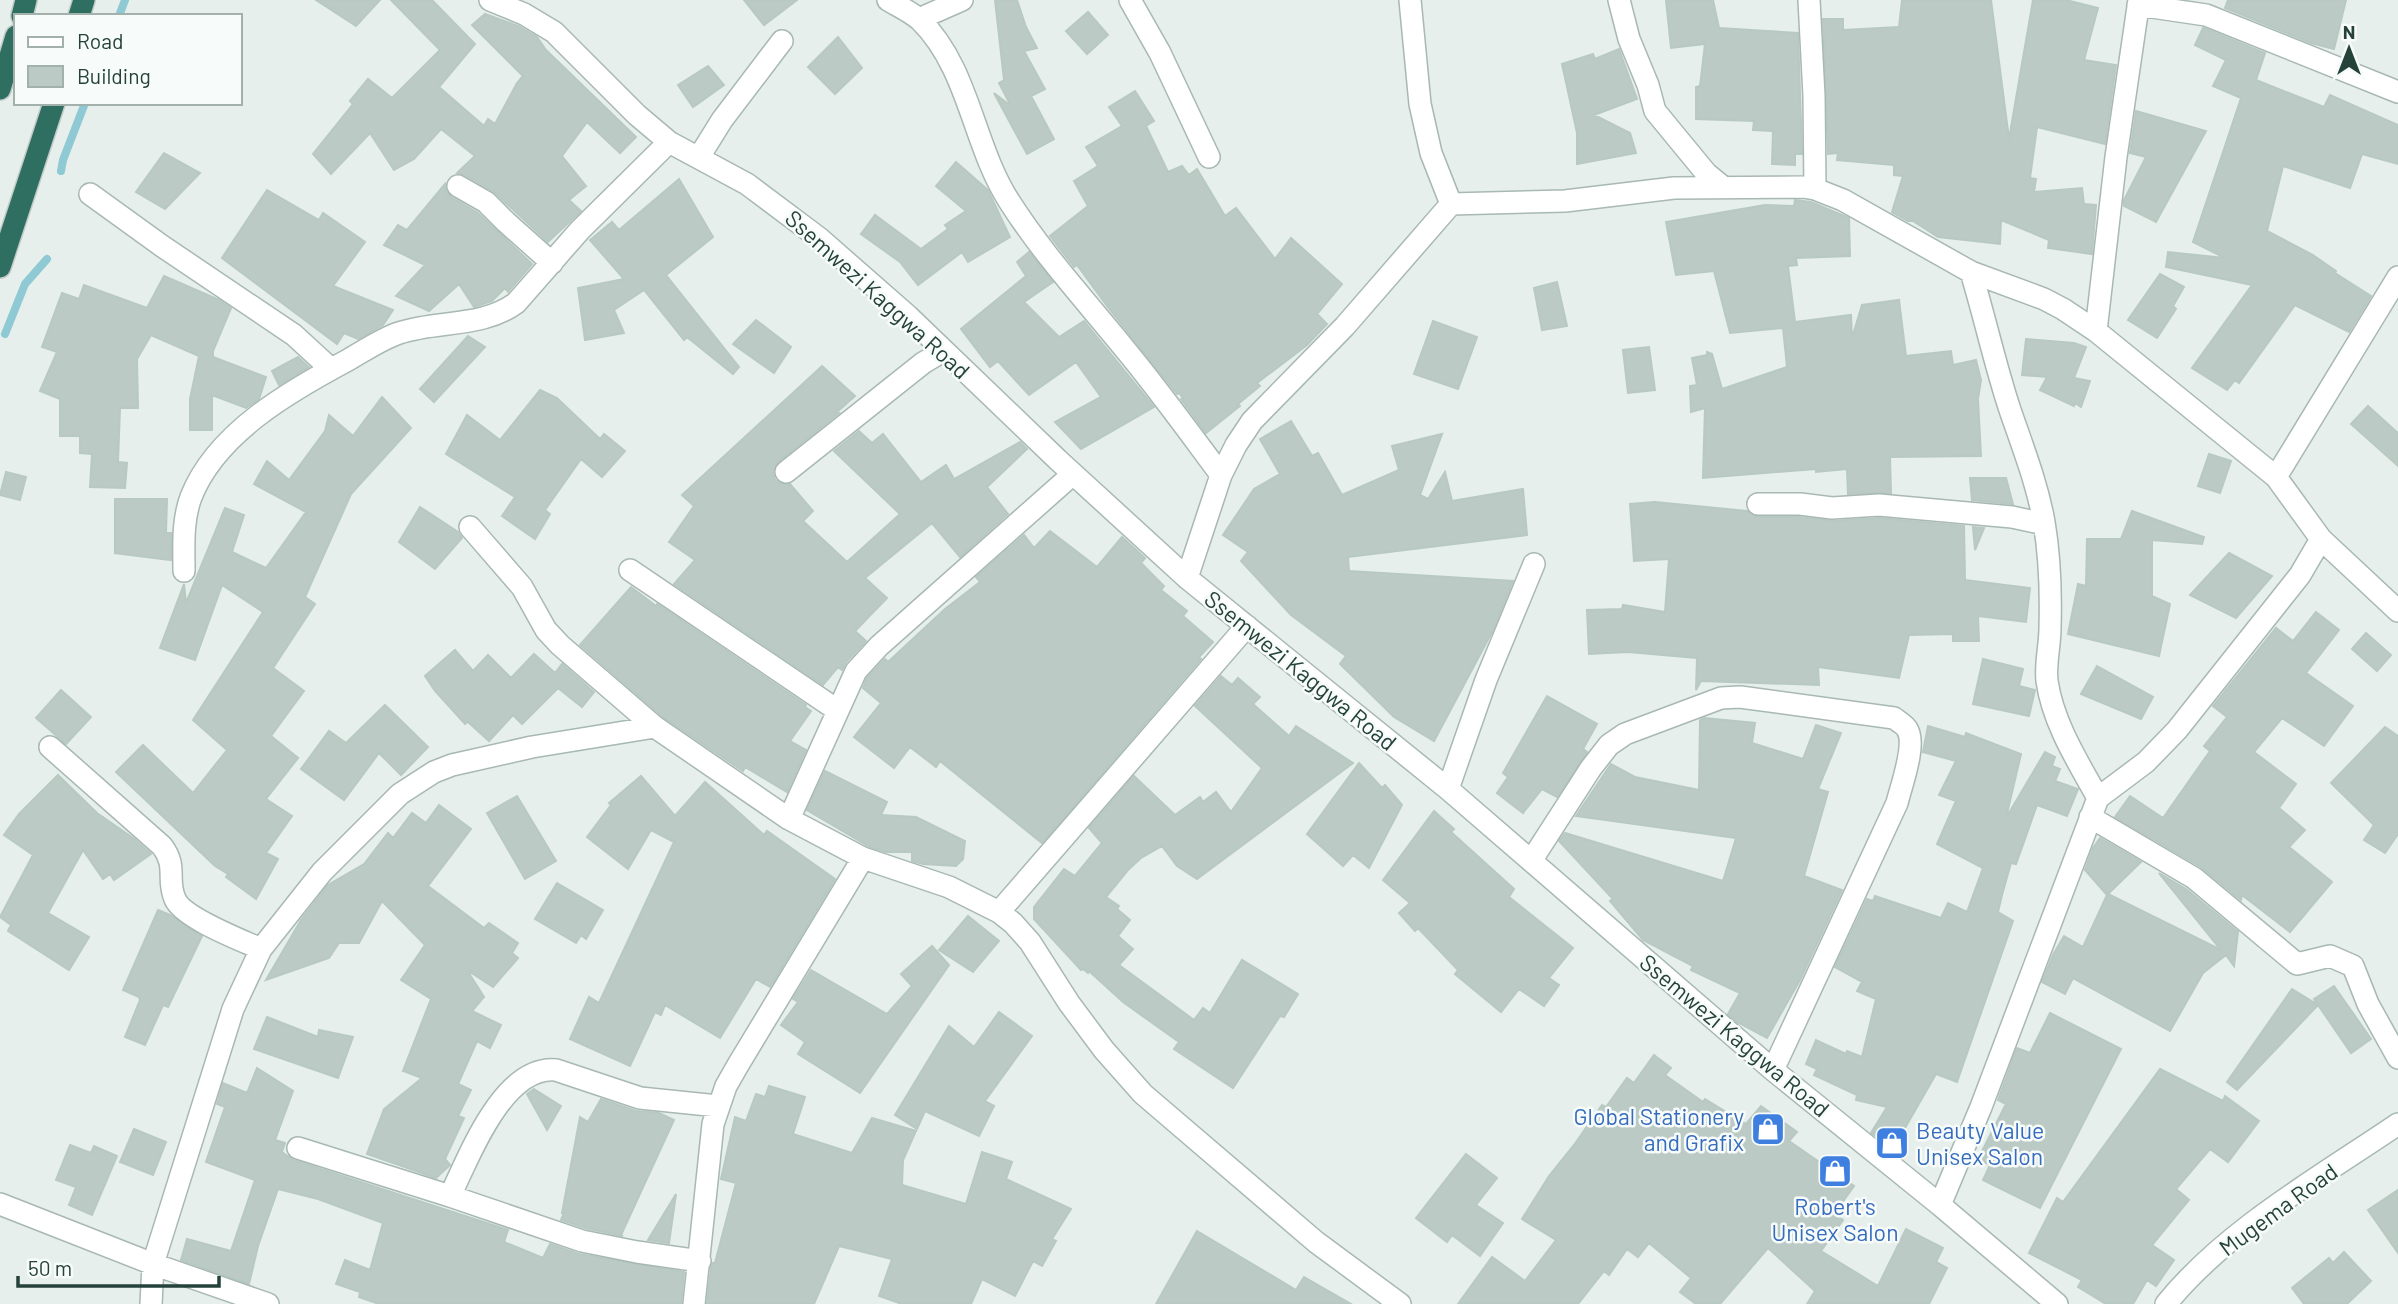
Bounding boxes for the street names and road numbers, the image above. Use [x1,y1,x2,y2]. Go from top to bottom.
street label: Ssemwezi Kaggwa Road [780,204,976,384]
street label: Ssemwezi Kaggwa Road [1199,584,1403,756]
street label: Ssemwezi Kaggwa Road [1635,948,1835,1122]
street label: Mugema Road [2213,1157,2343,1261]

